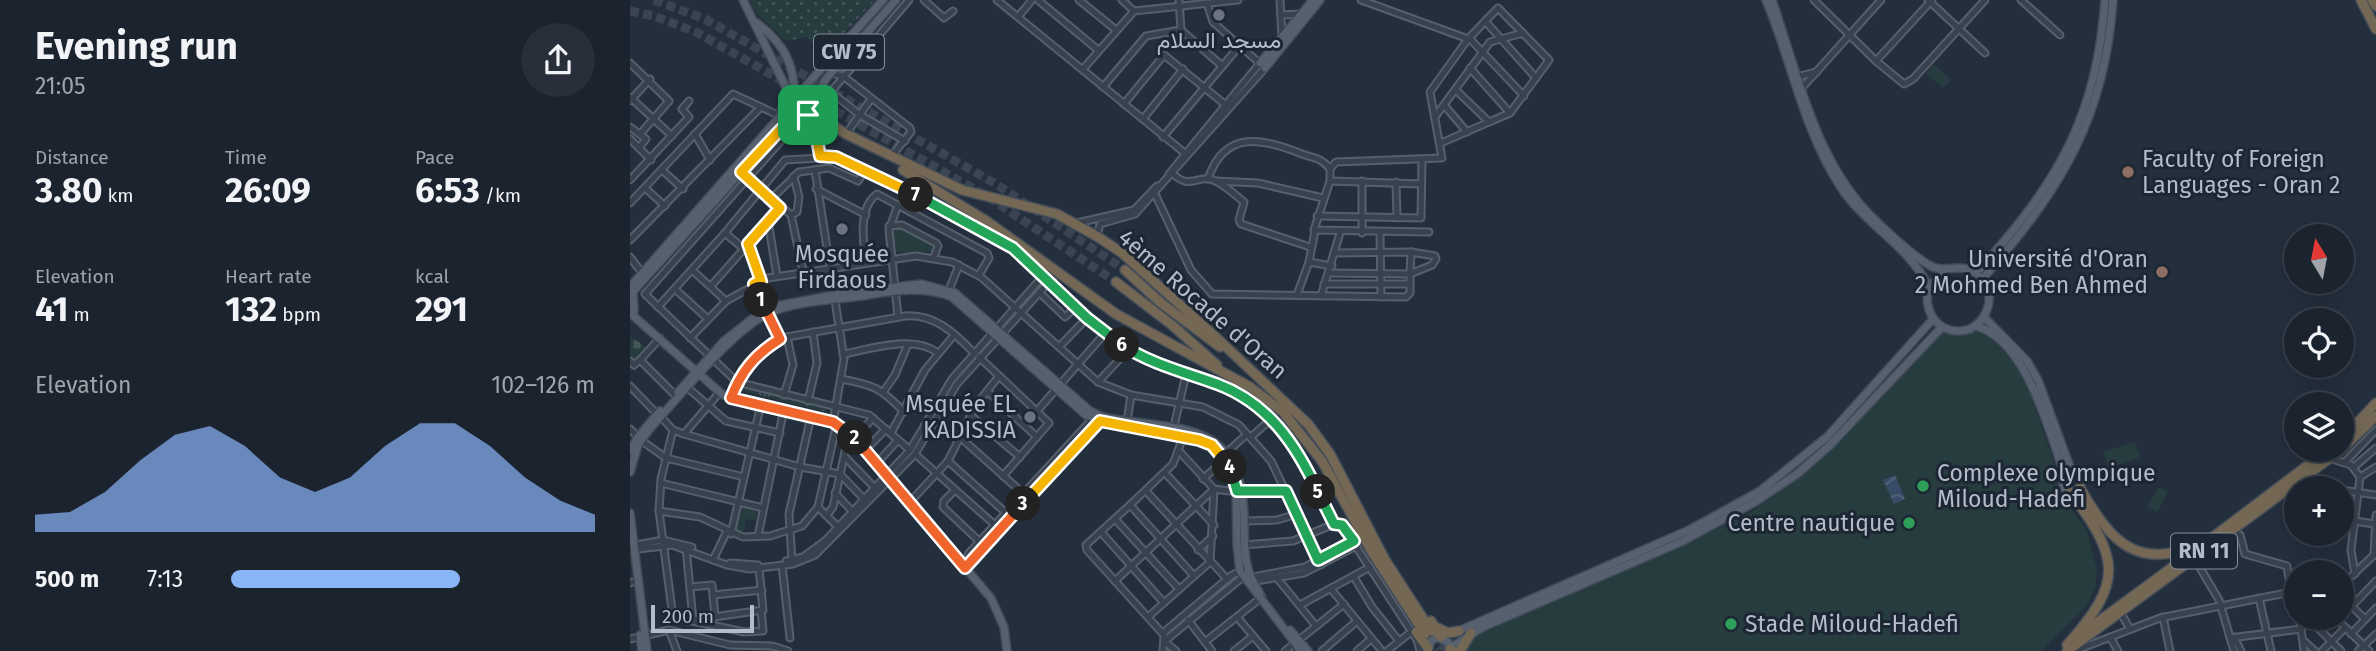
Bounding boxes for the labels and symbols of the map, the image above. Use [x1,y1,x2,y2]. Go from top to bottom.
marker: مسجد السلام [1211,7,1227,23]
place label: مسجد السلام [1157,26,1281,55]
road number: CW 75 [814,34,884,70]
pin [778,85,838,145]
place label: Faculty of Foreign Languages - Oran 2 [2142,145,2340,199]
marker: Faculty of Foreign Languages - Oran 2 [2120,164,2136,180]
pin: 7 [898,178,934,212]
marker: Mosquée Firdaous [834,221,850,237]
street label: 4ème Rocade d'Oran [1113,223,1293,385]
north arrow [2284,224,2354,294]
place label: Mosquée Firdaous [795,240,889,294]
place label: Université d'Oran 2 Mohmed Ben Ahmed [1915,245,2148,299]
marker: Université d'Oran 2 Mohmed Ben Ahmed [2154,264,2170,280]
pin: 1 [744,282,778,318]
pin: 6 [1105,328,1140,362]
place label: Msquée EL KADISSIA [905,390,1017,444]
marker: Msquée EL KADISSIA [1022,409,1038,425]
pin: 2 [838,420,873,456]
pin: 4 [1212,449,1248,484]
place label: Complexe olympique Miloud-Hadefi [1937,459,2156,513]
pin: 5 [1300,475,1336,510]
marker: Complexe olympique Miloud-Hadefi [1915,478,1931,494]
pin: 3 [1006,486,1040,522]
place label: Centre nautique [1728,509,1895,537]
marker: Centre nautique [1901,515,1917,531]
road number: RN 11 [2171,534,2237,568]
scale bar [651,602,754,634]
place label: Stade Miloud-Hadefi [1745,610,1959,638]
marker: Stade Miloud-Hadefi [1723,616,1739,632]

